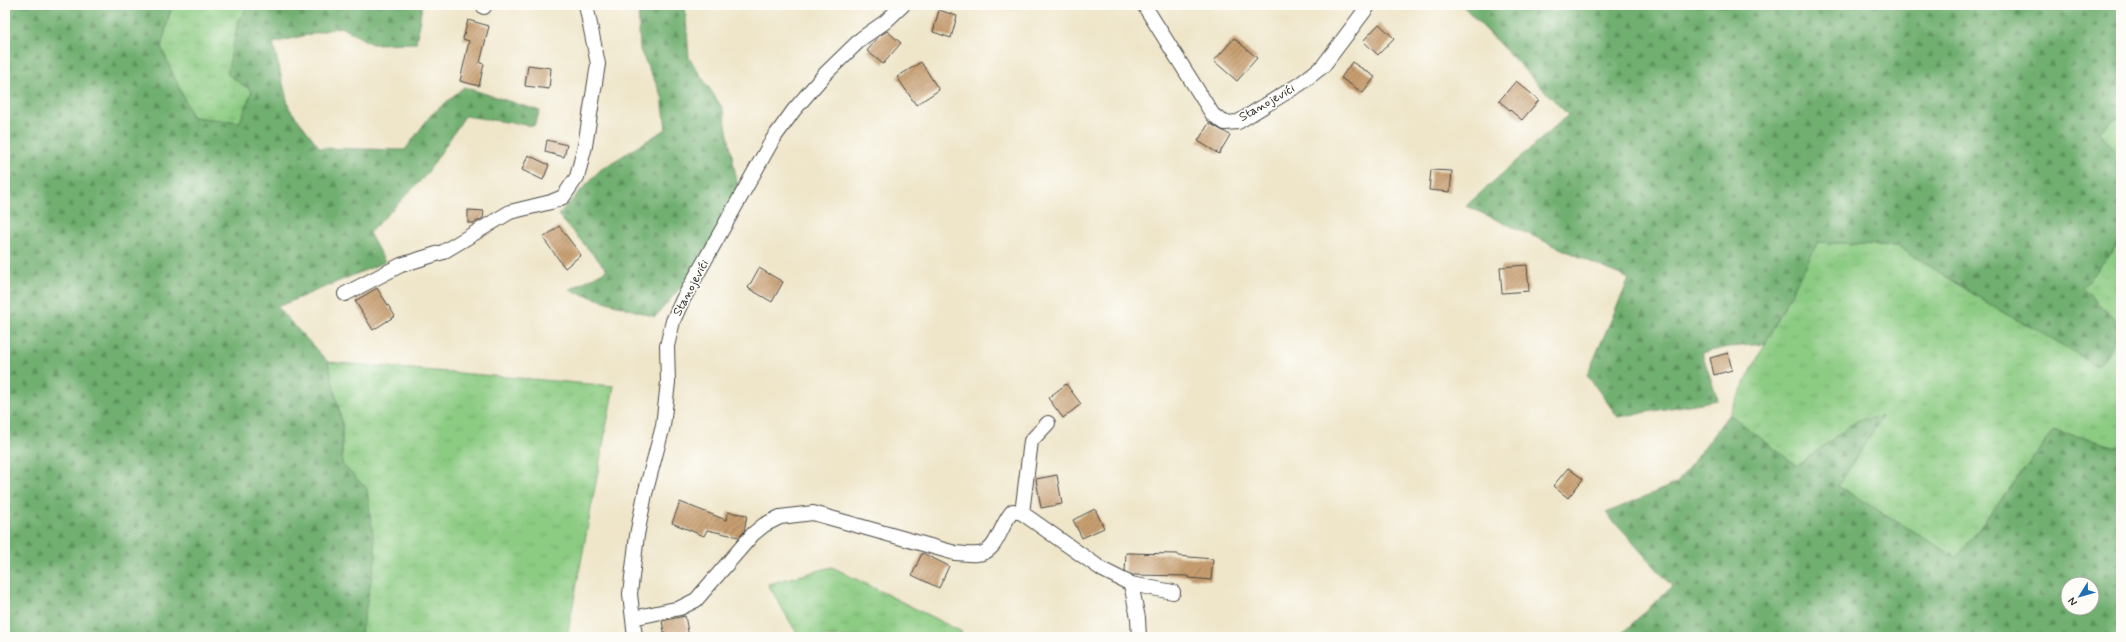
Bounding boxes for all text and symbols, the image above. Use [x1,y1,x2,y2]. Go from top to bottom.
street label: Stanojevići [1236,80,1298,126]
street label: Stanojevići [669,257,713,319]
north arrow [2060,576,2100,616]
text: N [2065,594,2081,609]

